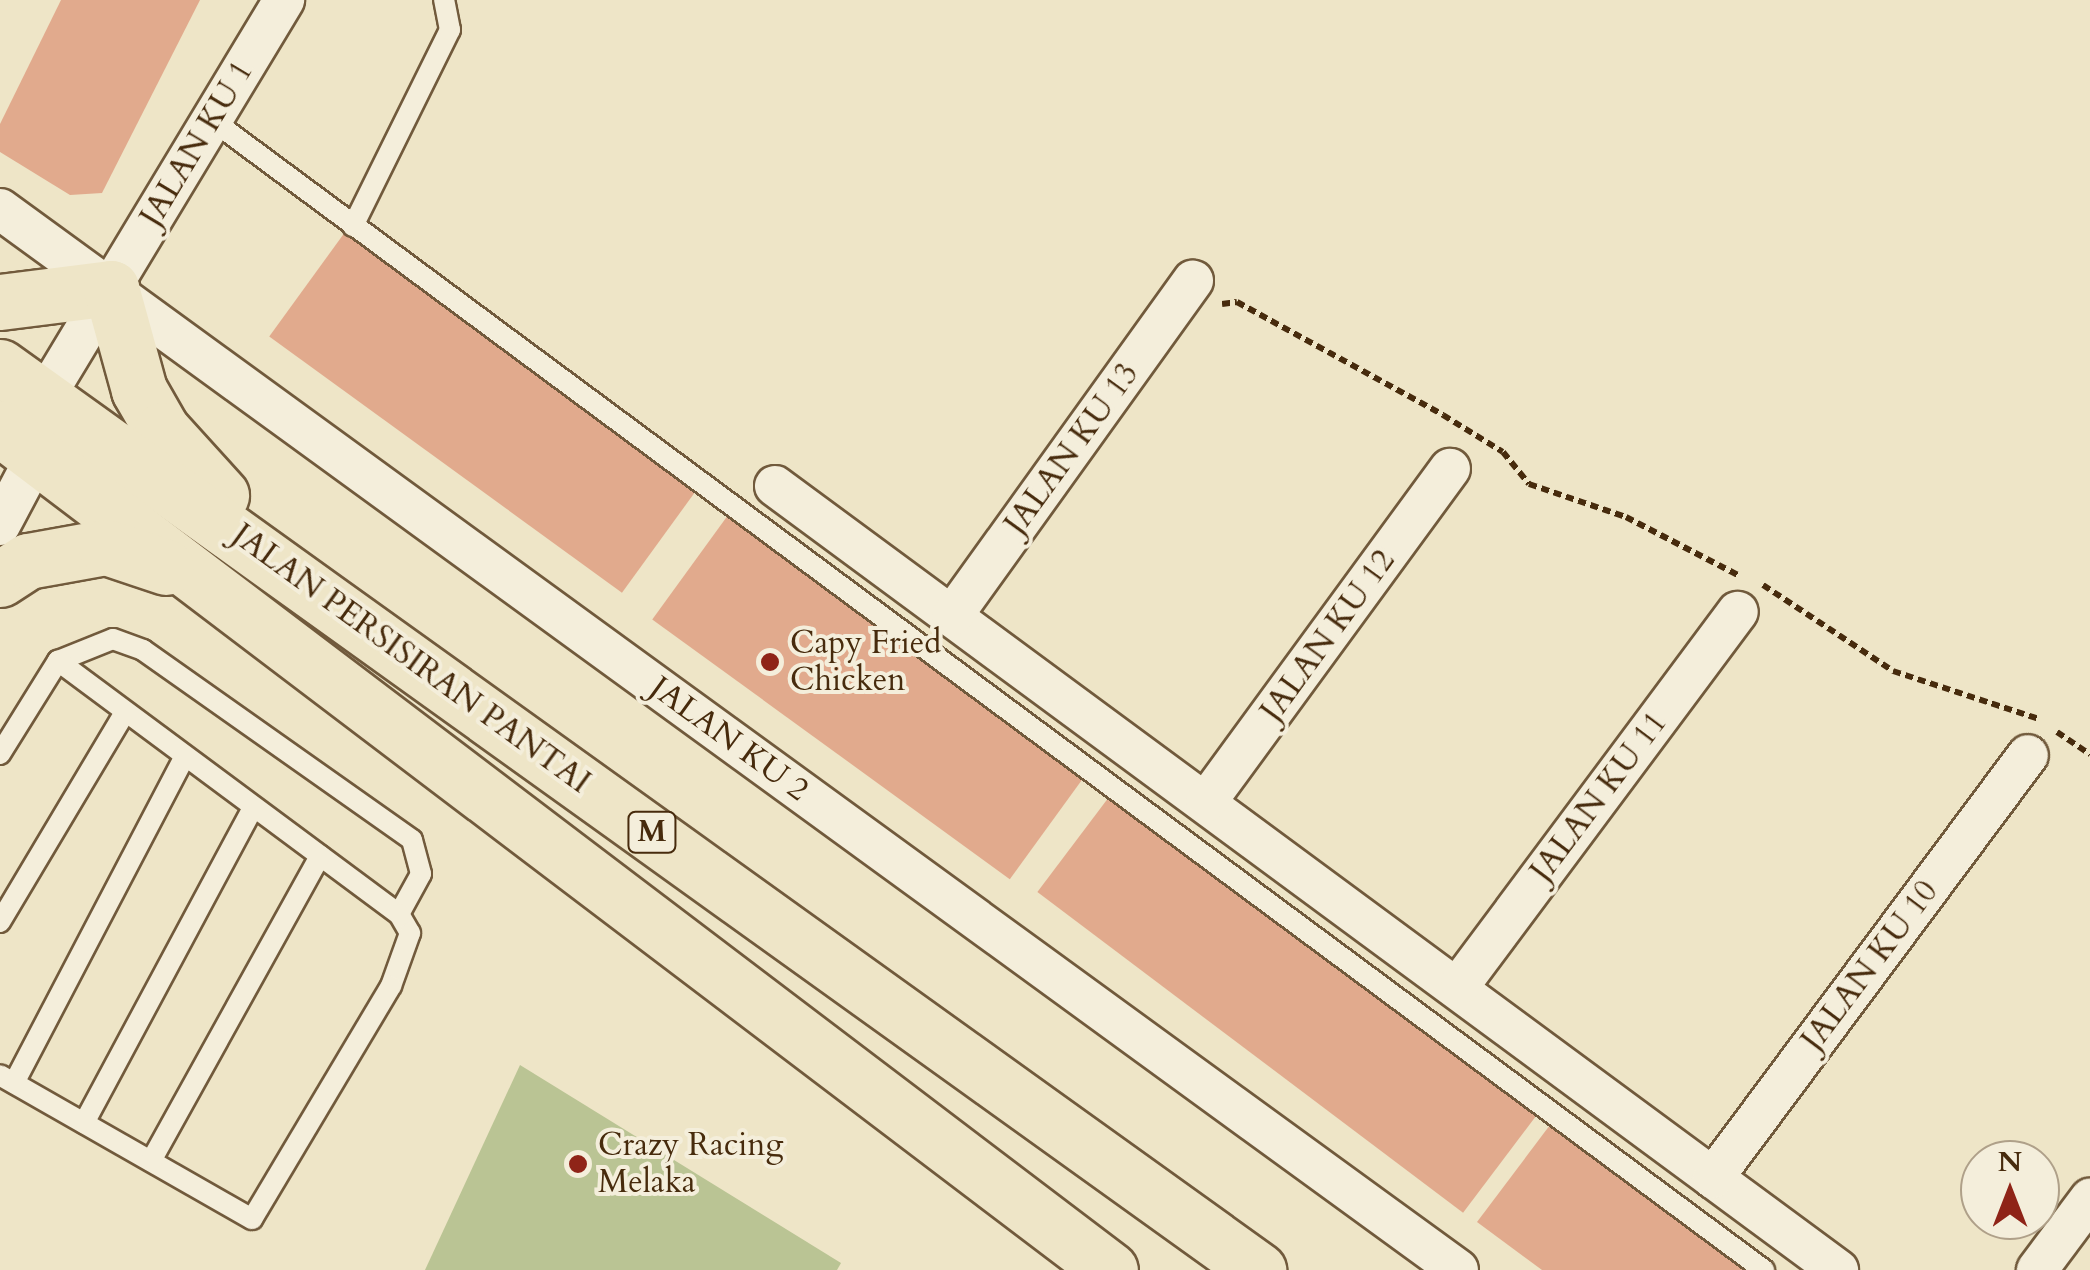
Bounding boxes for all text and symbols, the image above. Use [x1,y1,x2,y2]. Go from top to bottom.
street label: JALAN KU 1 [133,54,261,234]
street label: JALAN KU 13 [997,356,1147,542]
street label: JALAN PERSISIRAN PANTAI [224,516,598,802]
street label: JALAN KU 12 [1253,543,1403,729]
place label: Capy Fried Chicken [790,625,941,700]
marker: Capy Fried Chicken [759,651,781,673]
street label: JALAN KU 2 [642,669,816,809]
street label: JALAN KU 11 [1523,704,1675,890]
road number: M [627,807,677,857]
street label: JALAN KU 10 [1794,873,1946,1059]
place label: Crazy Racing Melaka [598,1127,783,1202]
north arrow [1960,1140,2060,1240]
text: N [1998,1143,2022,1181]
marker: Crazy Racing Melaka [567,1153,589,1175]

